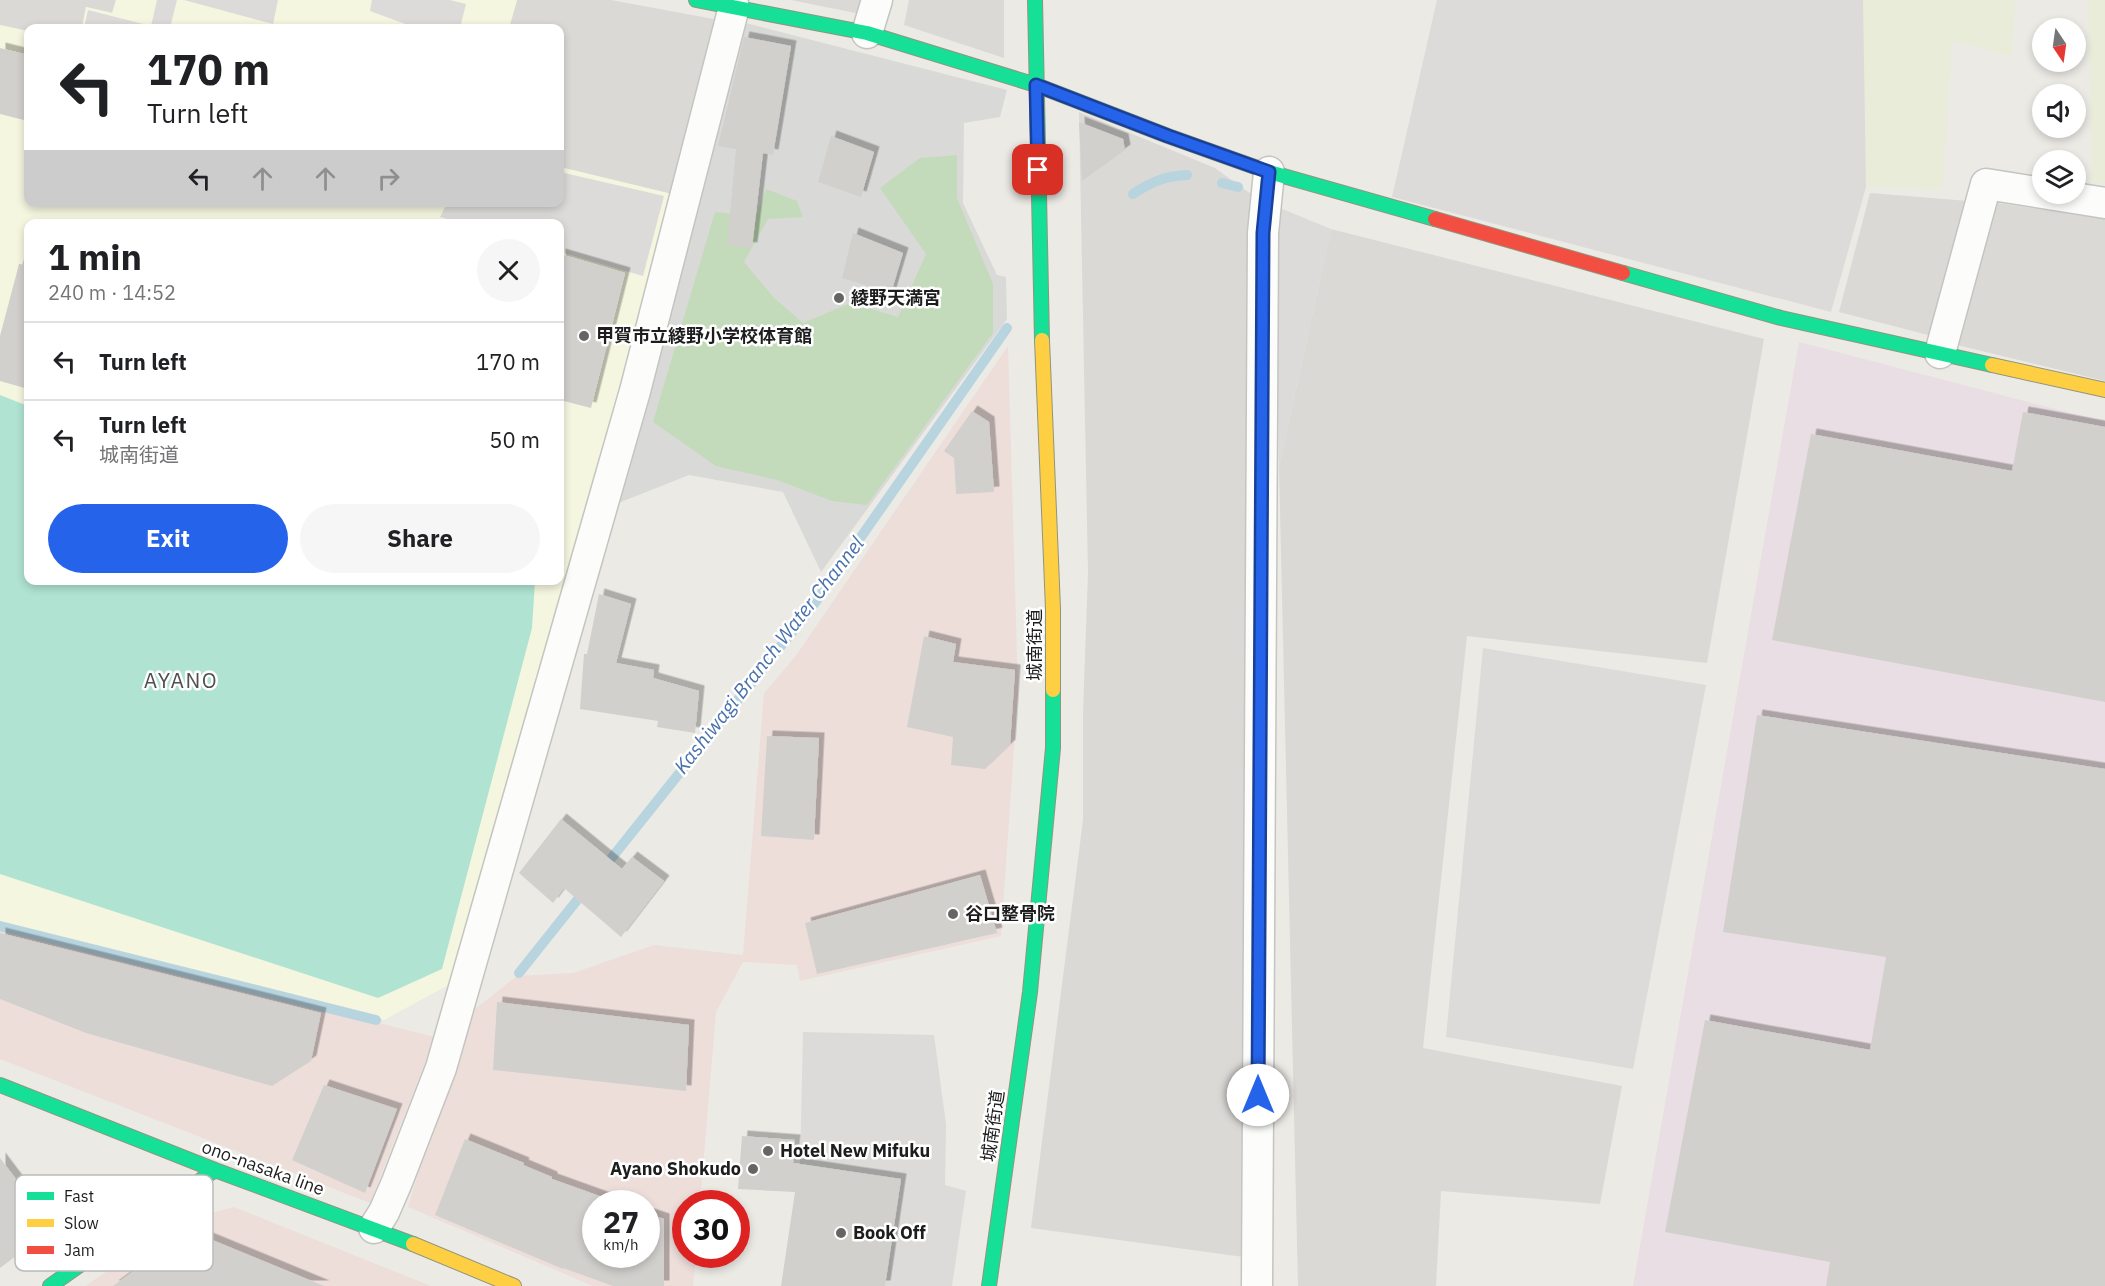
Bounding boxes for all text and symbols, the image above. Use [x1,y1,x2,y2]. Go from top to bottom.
north arrow [2032,18,2086,72]
map controls [2032,18,2086,204]
text: 170 m [147,42,270,97]
icon: left [48,48,126,126]
button: sound [2032,84,2086,138]
text: Turn left [147,95,248,130]
pin [1012,144,1063,195]
button: layers [2032,150,2086,204]
icon: arrive [1021,153,1054,186]
icon: left [183,162,216,195]
icon: ahead [246,162,279,195]
icon: ahead [309,162,342,195]
icon: right [372,162,405,195]
text: 1 min [48,233,142,280]
button: close [477,239,540,302]
text: 240 m · 14:52 [48,279,176,306]
place label: 綾野天満宮 [851,286,941,309]
marker: 綾野天満宮 [832,291,846,305]
place label: 甲賀市立綾野小学校体育館 [596,324,812,347]
marker: 甲賀市立綾野小学校体育館 [577,329,591,343]
icon: left [48,345,81,378]
text: Turn left [99,347,187,376]
text: 170 m [476,347,540,376]
text: Turn left [99,410,187,439]
icon: left [48,423,81,456]
text: 50 m [489,425,540,454]
text: 城南街道 [99,441,179,468]
button: Exit [48,504,288,573]
button: Share [300,504,540,573]
water label: Kashiwagi Branch Water Channel [667,530,870,779]
street label: 城南街道 [1023,609,1046,681]
district label: AYANO [144,666,218,694]
place label: 谷口整骨院 [965,902,1055,925]
marker: 谷口整骨院 [946,907,960,921]
position arrow [1226,1063,1290,1127]
street label: 城南街道 [976,1089,1009,1163]
street label: ono-nasaka line [199,1135,328,1200]
place label: Hotel New Mifuku [780,1139,930,1162]
marker: Hotel New Mifuku [761,1144,775,1158]
place label: Ayano Shokudo [610,1157,741,1180]
marker: Ayano Shokudo [746,1162,760,1176]
legend [15,1175,213,1271]
text: Fast [64,1186,94,1206]
speed limit sign: 30 [672,1190,750,1268]
text: 27 [603,1202,639,1241]
text: Slow [64,1213,99,1233]
place label: Book Off [853,1221,926,1244]
marker: Book Off [834,1226,848,1240]
text: km/h [603,1235,639,1254]
text: Jam [64,1240,95,1260]

